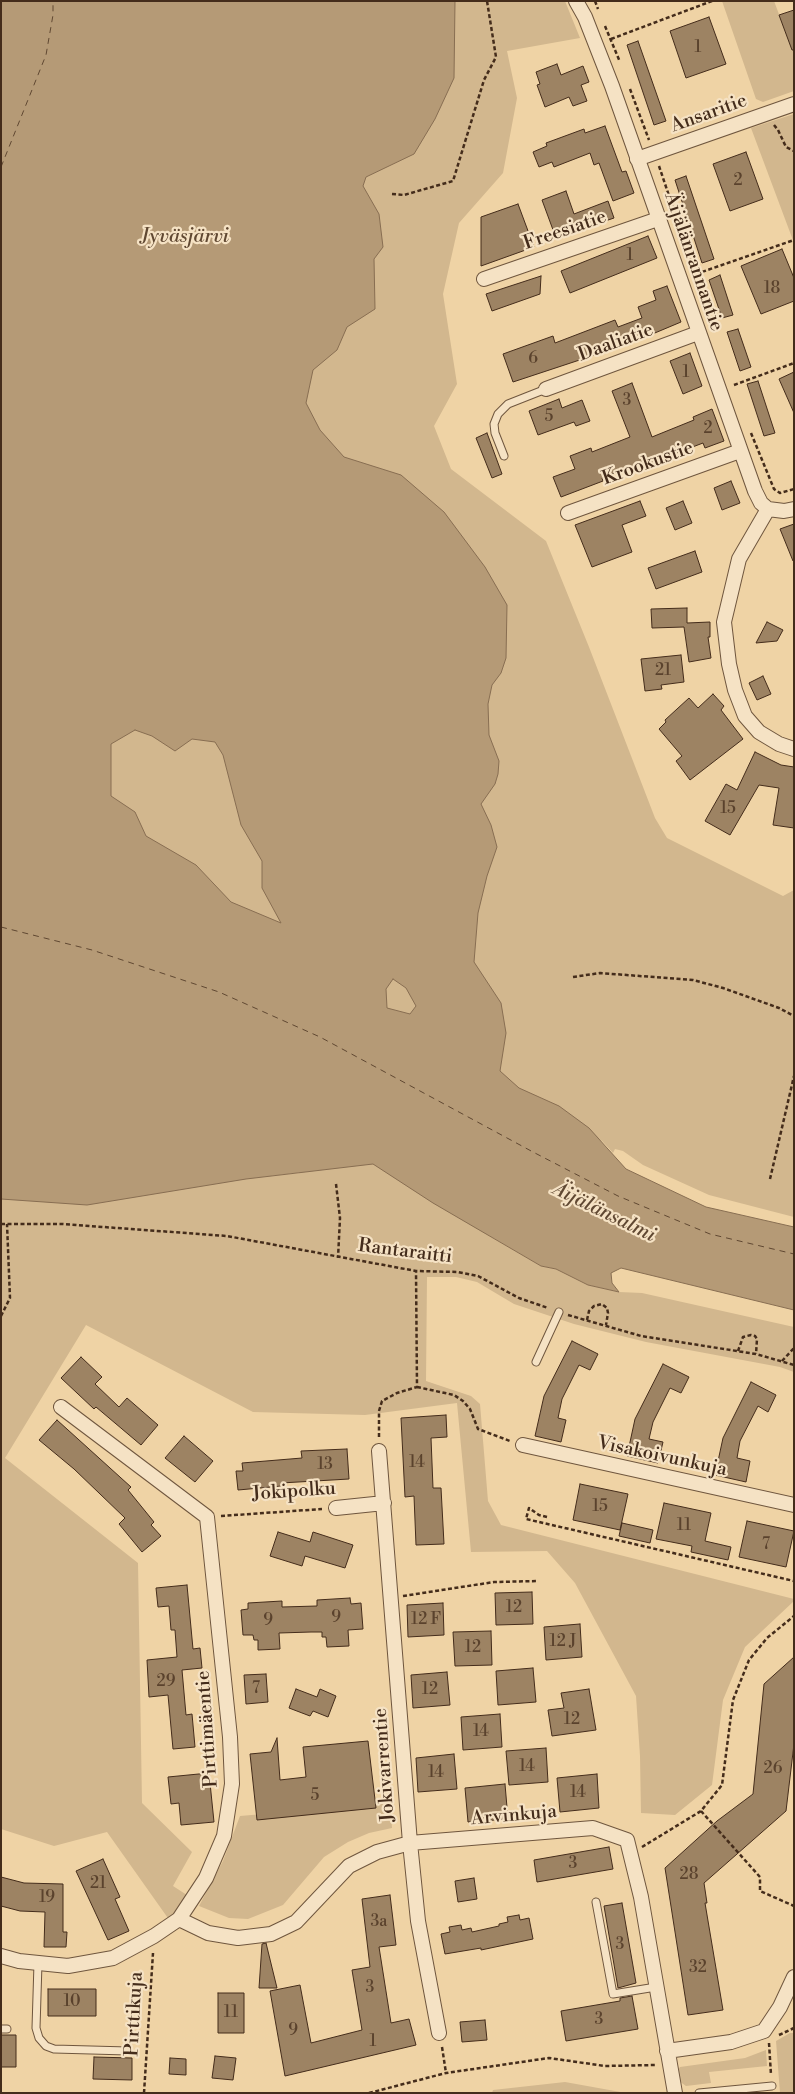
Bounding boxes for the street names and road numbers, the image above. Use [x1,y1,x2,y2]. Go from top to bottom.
street label: Ansaritie [668,90,750,138]
street label: Äijälänrannantie [659,190,727,334]
street label: Freesiatie [520,206,610,256]
street label: Daaliatie [575,319,657,367]
street label: Krookustie [599,437,697,491]
street label: Rantaraitti [357,1235,453,1269]
street label: Visakoivunkuja [595,1432,729,1482]
street label: Jokipolku [252,1478,336,1506]
street label: Pirttimäentie [193,1670,223,1788]
street label: Jokivarrentie [370,1707,400,1823]
street label: Arvinkuja [470,1801,558,1831]
street label: Pirttikuja [121,1971,149,2057]

